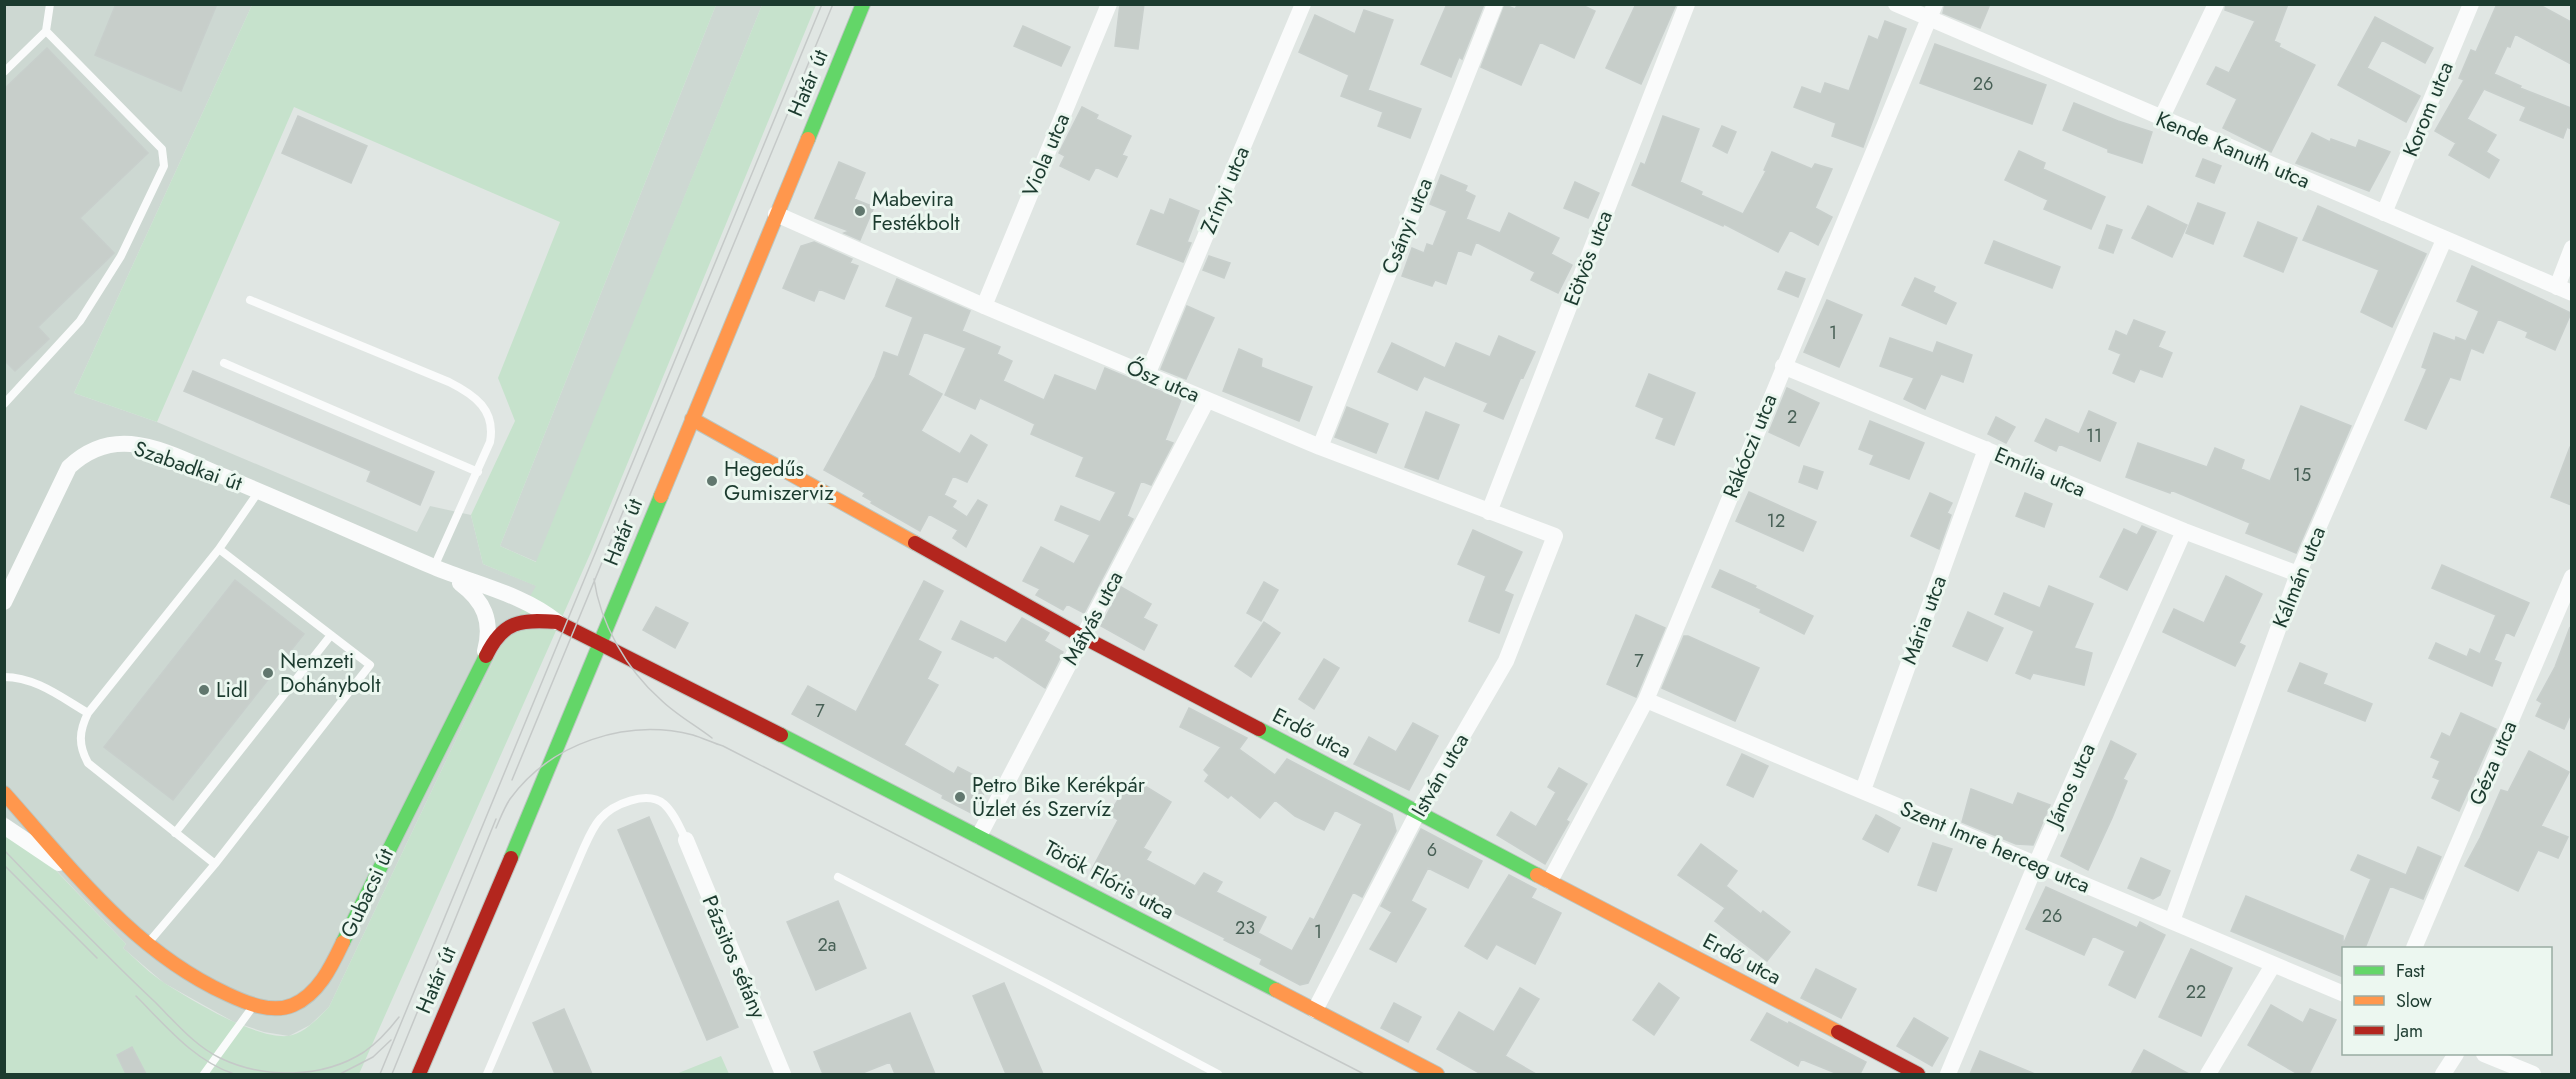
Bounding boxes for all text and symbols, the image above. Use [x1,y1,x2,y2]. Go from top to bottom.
street label: Határ út [781,45,835,121]
street label: Korom utca [2395,57,2461,161]
house number: 26 [1973,71,1993,97]
street label: Kende Kanuth utca [2151,104,2315,196]
street label: Viola utca [1015,109,1077,201]
street label: Zrínyi utca [1193,142,1257,238]
street label: Csányi utca [1374,173,1440,279]
place label: Mabevira Festékbolt [872,184,960,238]
marker: Mabevira Festékbolt [853,204,867,218]
street label: Eötvös utca [1556,206,1620,310]
house number: 1 [1829,320,1837,346]
street label: Ősz utca [1122,352,1204,410]
street label: Rákóczi utca [1715,389,1785,503]
house number: 2 [1787,404,1797,430]
house number: 11 [2086,423,2102,449]
street label: Szabadkai út [130,434,246,498]
street label: Emília utca [1990,439,2090,505]
place label: Hegedűs Gumiszerviz [724,454,834,508]
house number: 15 [2293,462,2311,488]
marker: Hegedűs Gumiszerviz [705,474,719,488]
street label: Határ út [596,494,650,570]
house number: 12 [1767,508,1785,534]
street label: Kálmán utca [2265,522,2333,632]
street label: Mátyás utca [1056,566,1130,670]
street label: Mária utca [1894,571,1954,669]
place label: Nemzeti Dohánybolt [280,646,380,700]
house number: 7 [1634,648,1644,674]
marker: Nemzeti Dohánybolt [261,666,275,680]
place label: Lidl [216,675,248,705]
marker: Lidl [197,683,211,697]
house number: 7 [815,698,825,724]
street label: Erdő utca [1267,700,1357,766]
street label: Géza utca [2462,716,2524,810]
street label: István utca [1404,728,1476,822]
street label: János utca [2038,738,2103,834]
place label: Petro Bike Kerékpár Üzlet és Szervíz [972,770,1146,824]
marker: Petro Bike Kerékpár Üzlet és Szervíz [953,790,967,804]
street label: Szent Imre herceg utca [1895,793,2095,901]
street label: Török Flóris utca [1039,833,1179,927]
house number: 6 [1427,837,1437,863]
street label: Gubacsi út [333,843,401,943]
street label: Pázsitos sétány [695,891,774,1024]
house number: 26 [2042,903,2062,929]
house number: 23 [1235,915,1255,941]
house number: 1 [1314,919,1322,945]
street label: Erdő utca [1698,926,1786,992]
house number: 2a [818,932,836,958]
street label: Határ út [409,942,463,1018]
legend [2342,947,2552,1055]
text: Fast [2396,958,2425,984]
house number: 22 [2186,979,2206,1005]
text: Slow [2396,988,2433,1014]
text: Jam [2394,1018,2423,1044]

